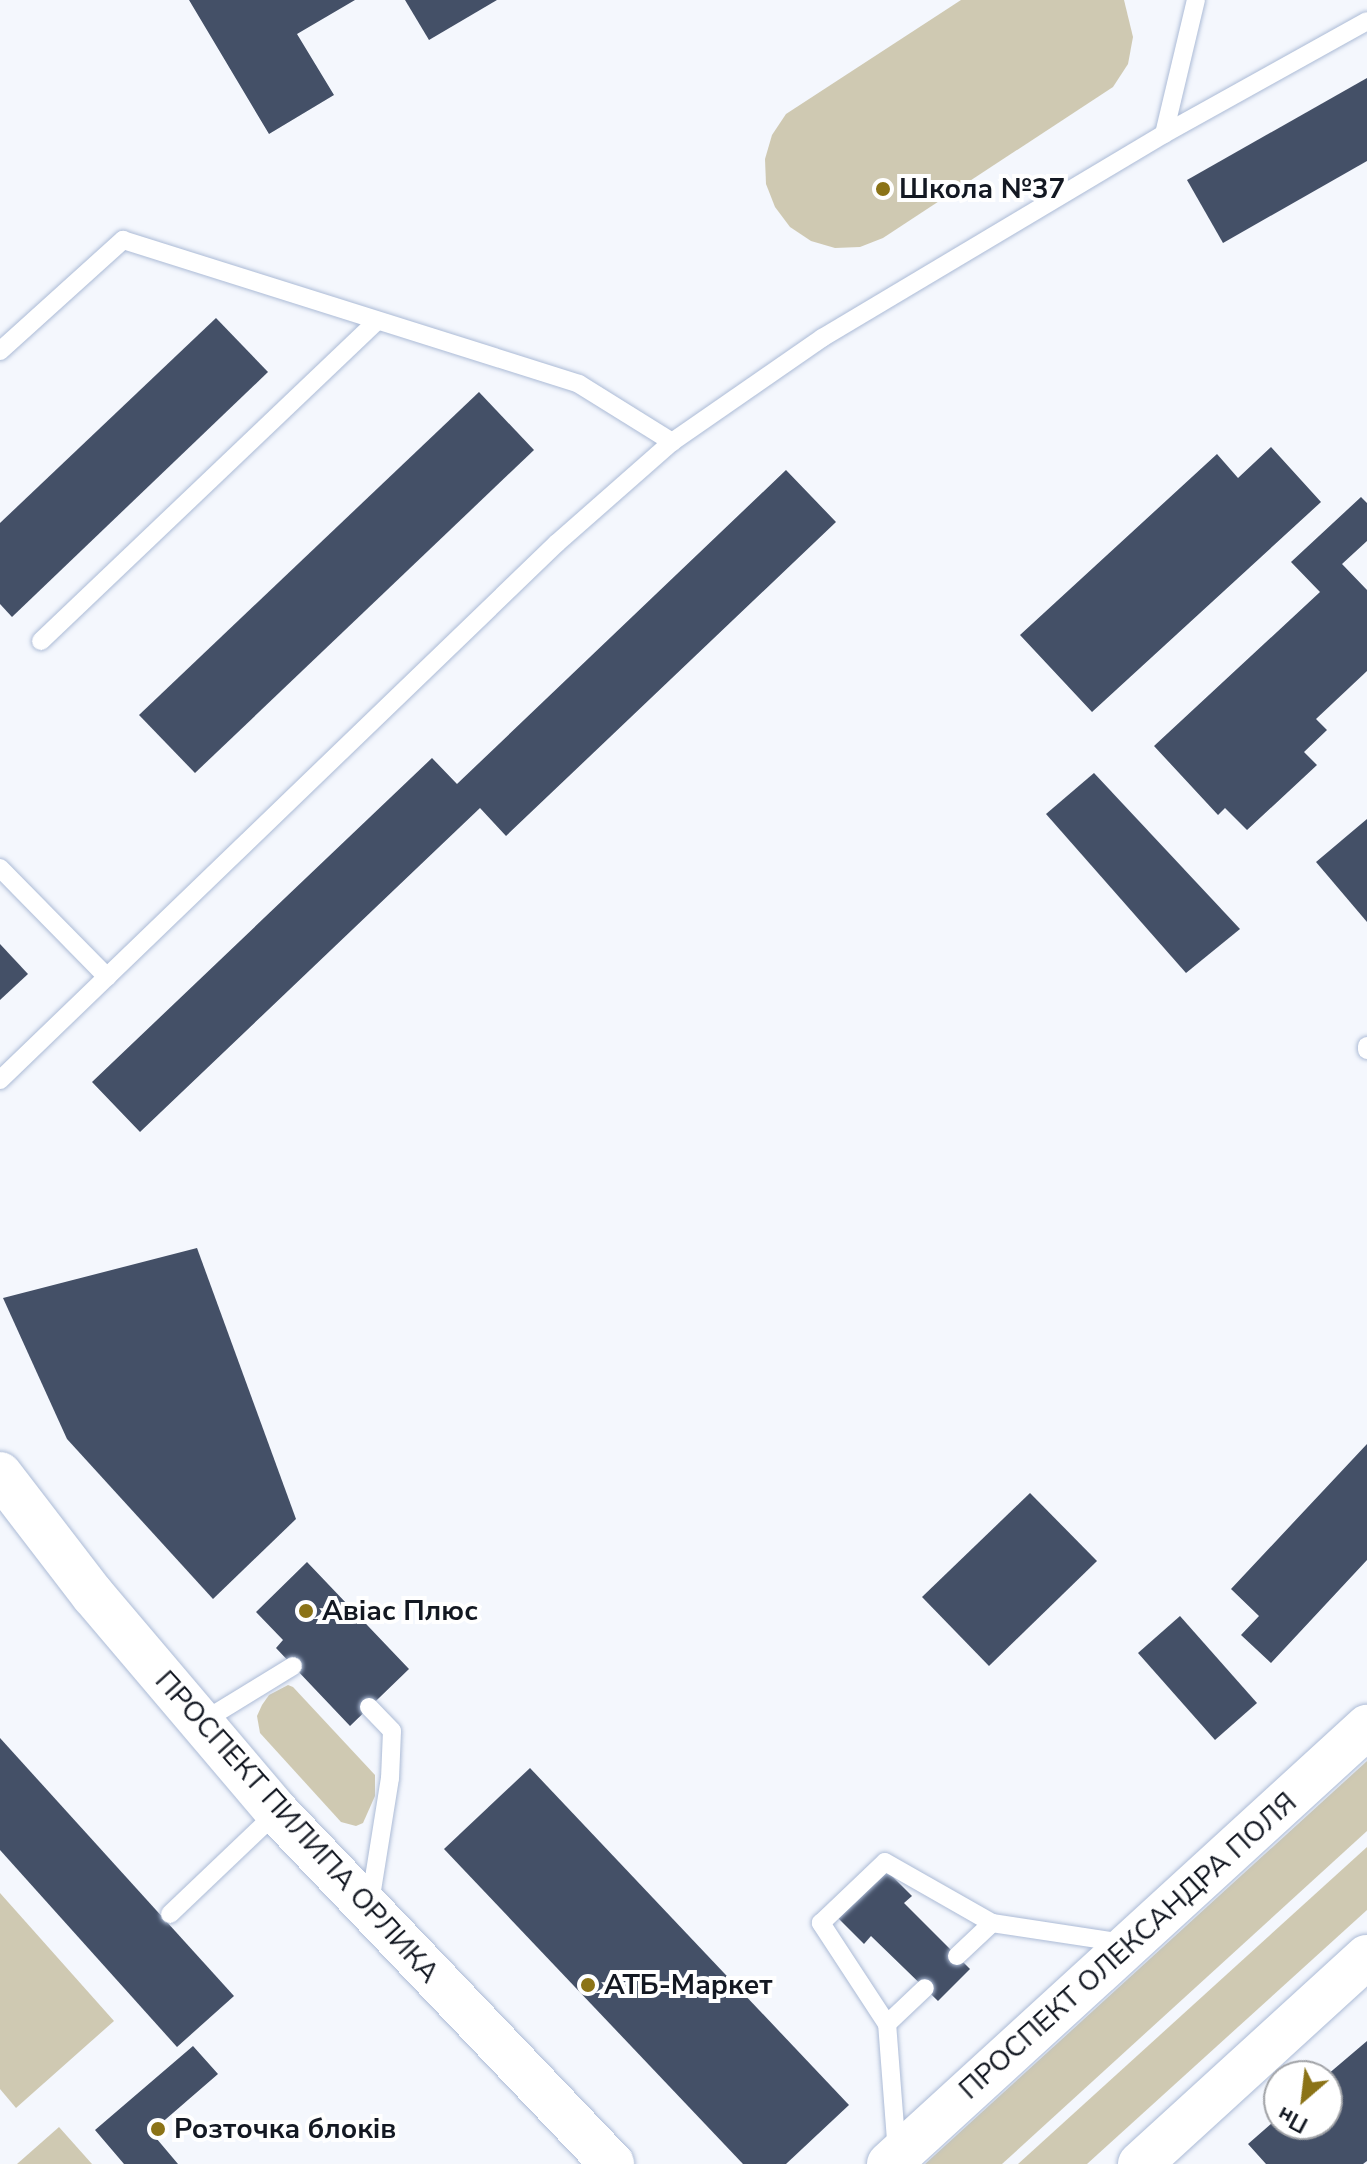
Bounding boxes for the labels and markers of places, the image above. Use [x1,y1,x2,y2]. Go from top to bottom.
place label: Школа №37 [899,172,1065,206]
marker: Школа №37 [874,180,892,198]
place label: Авіас Плюс [322,1594,478,1628]
marker: Авіас Плюс [297,1602,315,1620]
place label: АТБ-Маркет [604,1968,773,2002]
marker: АТБ-Маркет [579,1976,597,1994]
place label: Розточка блоків [174,2112,396,2146]
marker: Розточка блоків [149,2120,167,2138]

